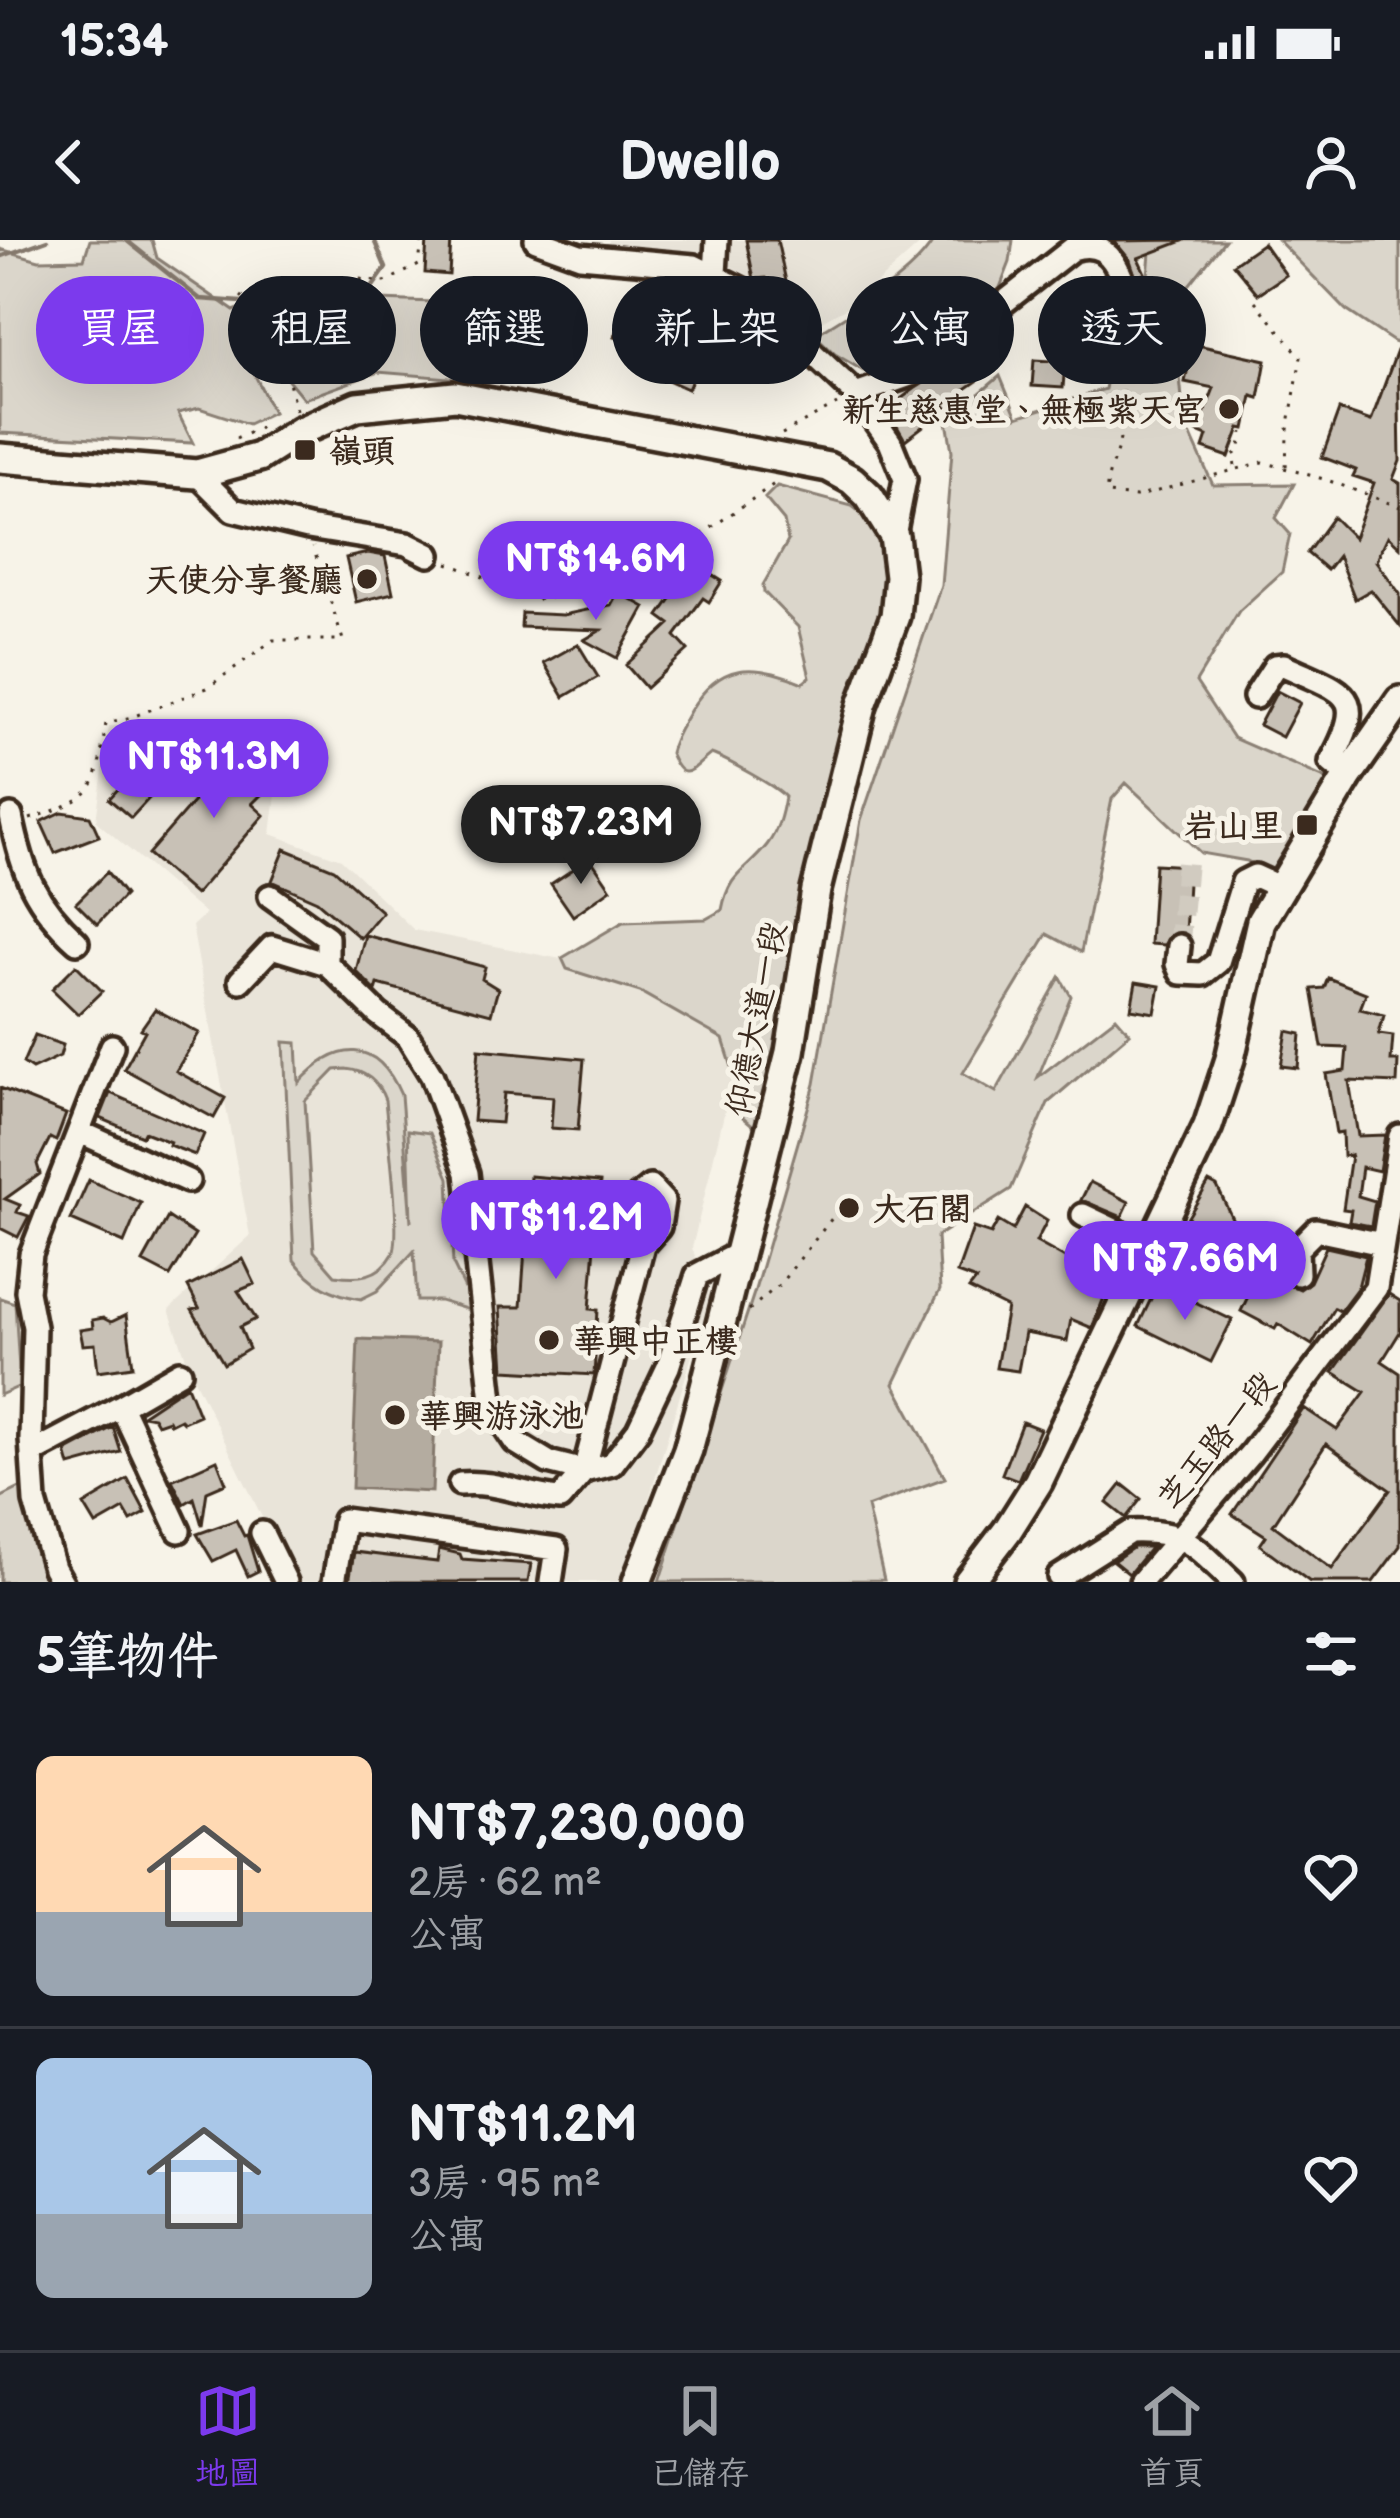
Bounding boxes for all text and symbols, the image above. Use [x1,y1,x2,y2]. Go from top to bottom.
text: 15:34 [60,15,169,70]
icon: back [36,129,102,195]
icon: person [1298,129,1364,195]
text: Dwello [619,130,781,195]
chip: 買屋 [36,276,204,384]
chip: 租屋 [228,276,396,384]
chip: 篩選 [420,276,588,384]
chip: 新上架 [612,276,822,384]
chip: 公寓 [846,276,1014,384]
chip: 透天 [1038,276,1206,384]
place label: 新生慈惠堂、無極紫天宮 [842,391,1205,431]
marker: 新生慈惠堂、無極紫天宮 [1216,396,1242,422]
place label: 嶺頭 [329,432,395,472]
marker: 嶺頭 [292,437,318,463]
pin: NT$14.6M [472,521,720,623]
text: NT$14.6M [505,536,687,583]
place label: 天使分享餐廳 [145,561,343,601]
marker: 天使分享餐廳 [354,566,380,592]
pin: NT$11.3M [90,719,338,821]
text: NT$11.3M [127,734,302,781]
pin: NT$7.23M [457,785,705,887]
text: NT$7.23M [488,800,674,847]
place label: 岩山里 [1184,807,1283,847]
marker: 岩山里 [1294,812,1320,838]
street label: 仰德大道一段 [718,918,795,1120]
pin: NT$11.2M [432,1180,680,1282]
place label: 大石閣 [873,1190,972,1230]
text: NT$11.2M [468,1195,644,1242]
marker: 大石閣 [836,1195,862,1221]
pin: NT$7.66M [1061,1221,1309,1323]
text: NT$7.66M [1091,1236,1279,1283]
place label: 華興中正樓 [573,1322,738,1362]
marker: 華興中正樓 [536,1327,562,1353]
street label: 芝玉路一段 [1150,1365,1285,1518]
place label: 華興游泳池 [419,1397,584,1437]
marker: 華興游泳池 [382,1402,408,1428]
icon: filters [1298,1621,1364,1687]
text: 5筆物件 [36,1627,218,1688]
text: NT$7,230,000 [408,1794,746,1855]
icon: home [132,1804,276,1948]
icon: heart [1298,1843,1364,1909]
text: 2房 · 62 m² [408,1860,602,1907]
text: 公寓 [408,1912,486,1959]
text: NT$11.2M [408,2095,638,2156]
icon: home [132,2106,276,2250]
icon: heart [1298,2145,1364,2211]
text: 3房 · 95 m² [408,2161,601,2208]
text: 公寓 [408,2213,486,2260]
tab: 地圖 [195,2378,261,2494]
tab: 已儲存 [650,2378,749,2494]
tab: 首頁 [1139,2378,1205,2494]

